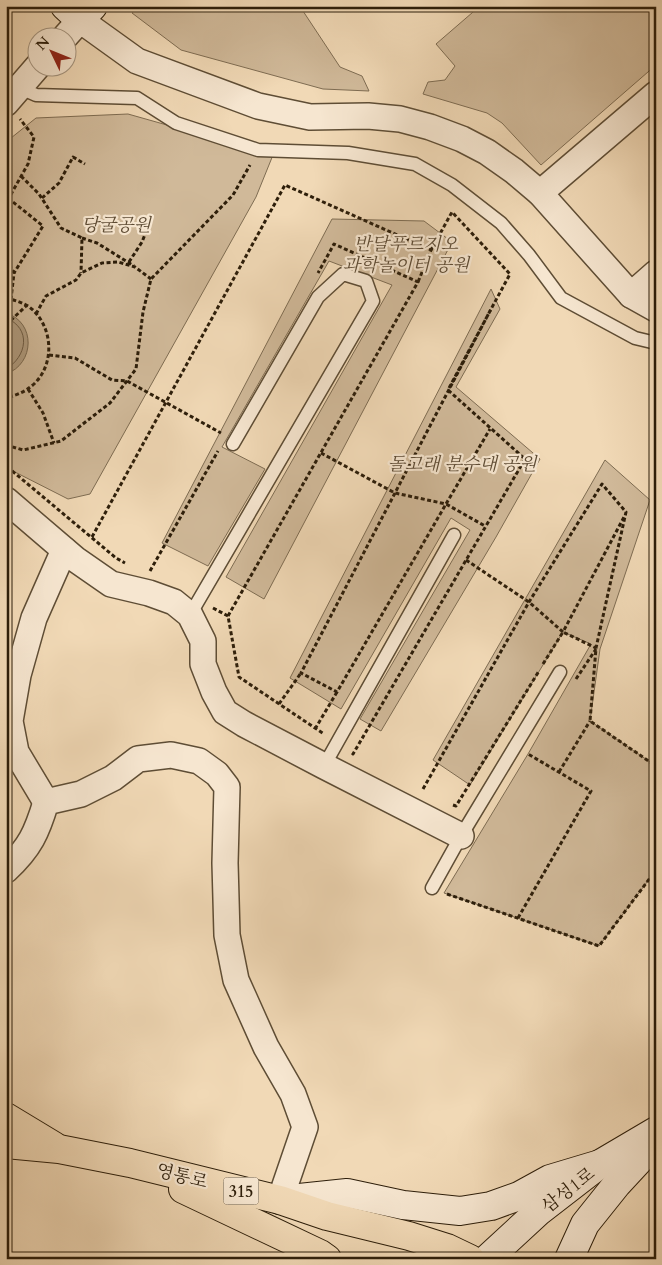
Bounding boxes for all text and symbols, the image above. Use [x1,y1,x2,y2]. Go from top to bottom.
north arrow [28,28,78,78]
text: N [32,33,54,54]
park label: 당굴공원 [81,213,152,238]
park label: 반달푸르지오 과학놀이터 공원 [343,232,471,278]
park label: 돌고래 분수대 공원 [387,452,538,477]
street label: 영통로 [154,1158,210,1195]
street label: 삼성1로 [536,1162,600,1219]
road number: 315 [224,1178,258,1204]

